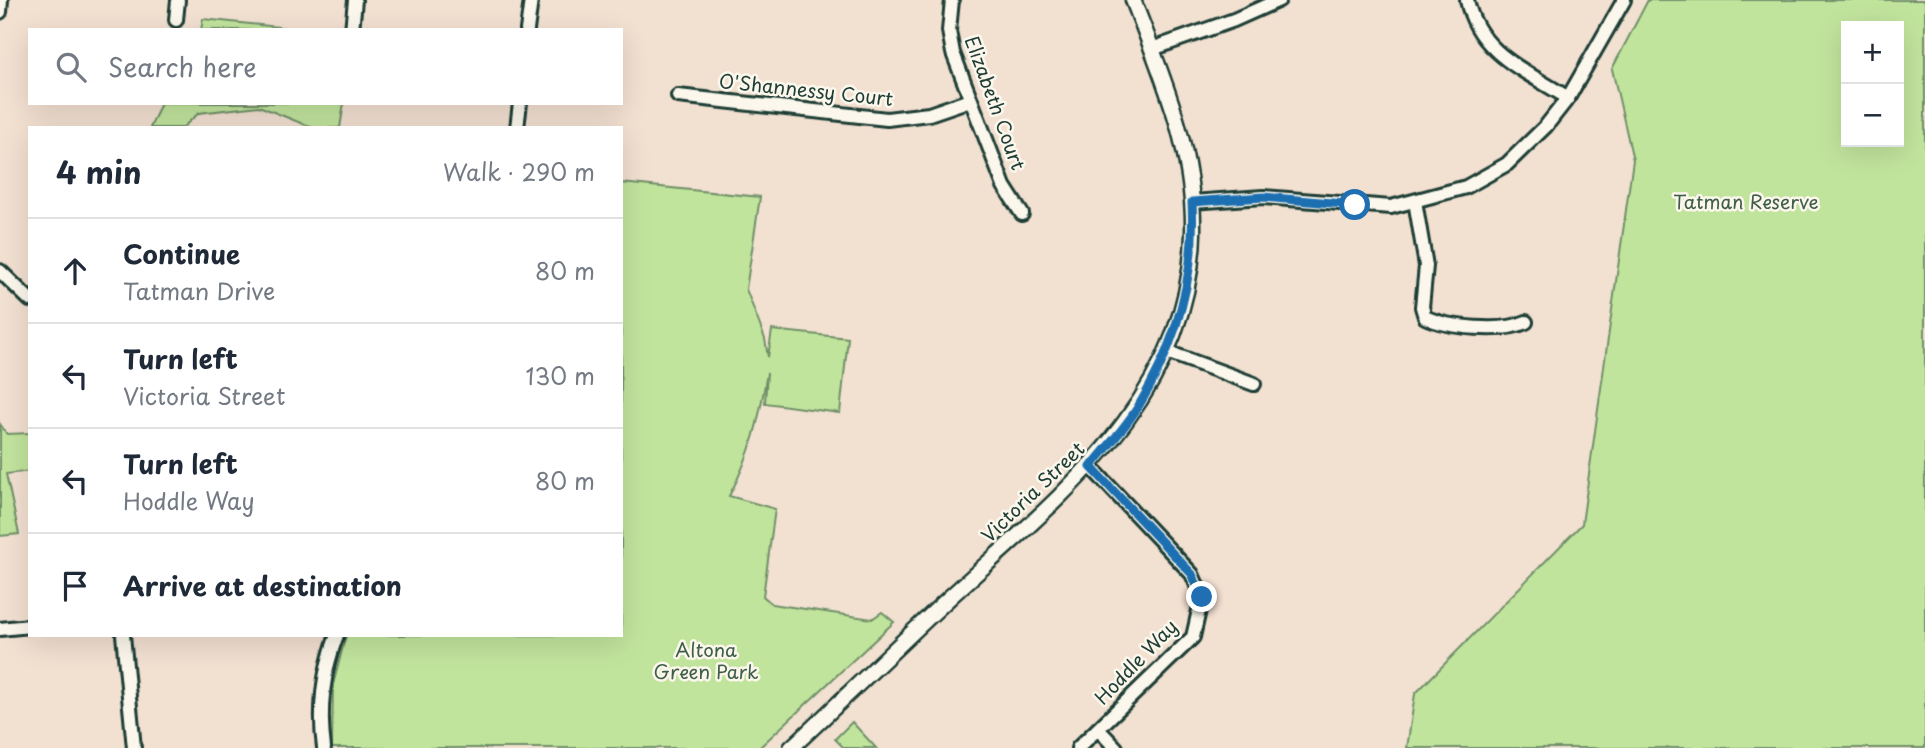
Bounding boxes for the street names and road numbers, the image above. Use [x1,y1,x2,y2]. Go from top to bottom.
street label: Elizabeth Court [959,32,1033,174]
street label: O'Shannessy Court [718,66,895,112]
street label: Victoria Street [974,434,1090,548]
street label: Hoddle Way [1087,612,1183,710]

